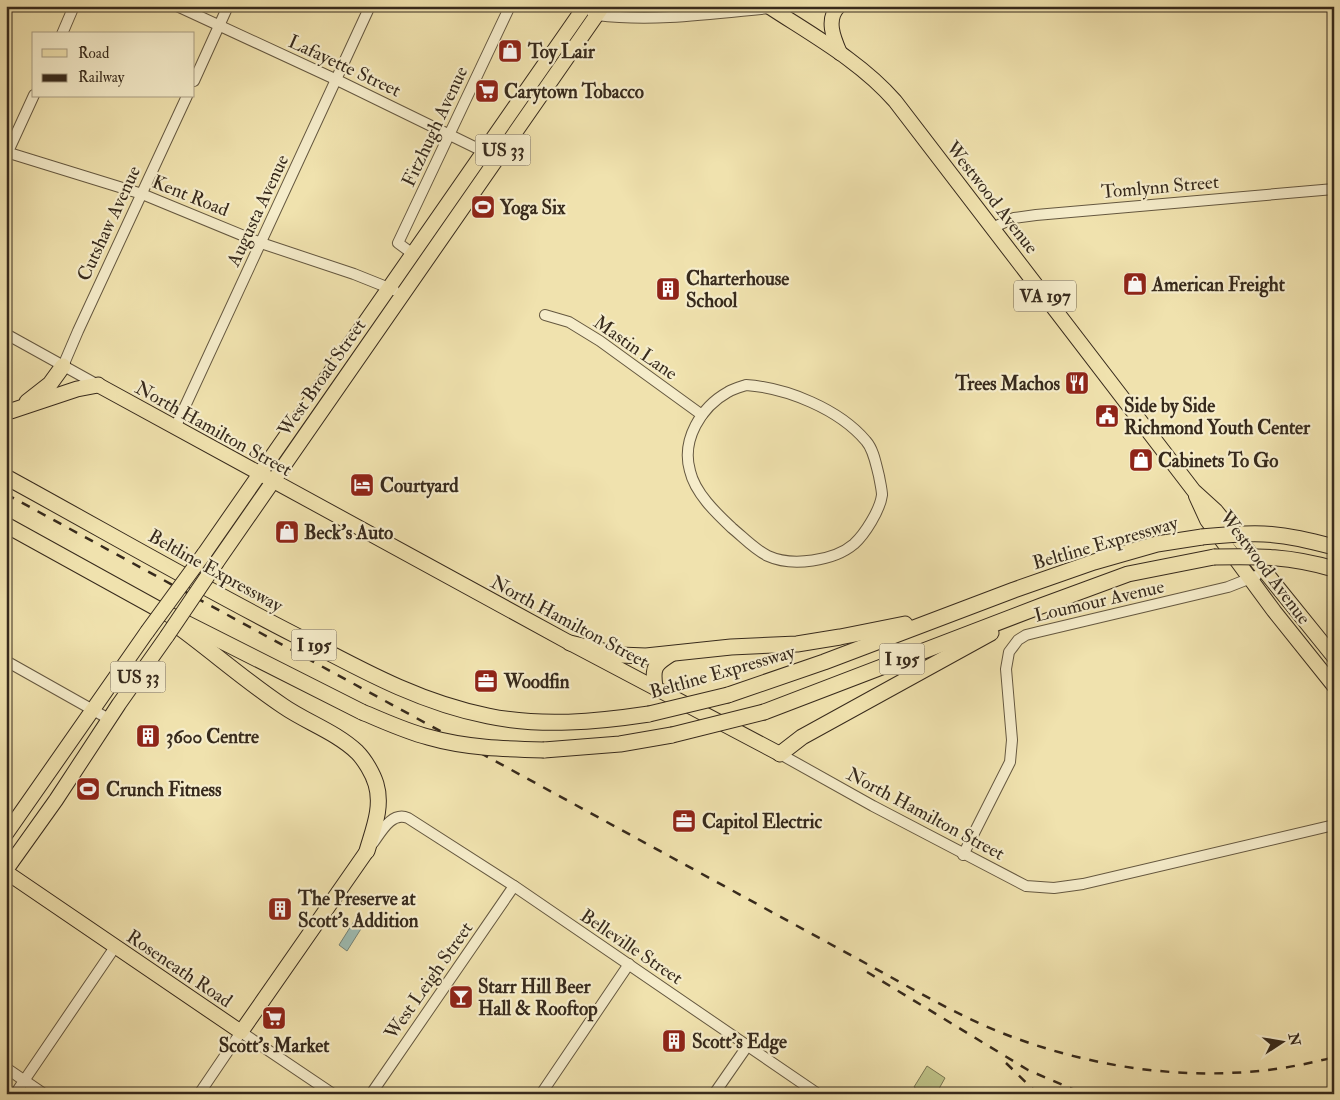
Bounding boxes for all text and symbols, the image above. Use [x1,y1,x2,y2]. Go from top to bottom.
street label: Lafayette Street [284,29,405,102]
legend [32,32,195,98]
shop icon: Toy Lair [497,38,523,64]
place label: Toy Lair [527,40,596,65]
text: Road [78,44,110,63]
street label: Fitzhugh Avenue [397,62,473,190]
text: Railway [78,68,125,87]
supermarket icon: Carytown Tobacco [474,78,500,104]
place label: Carytown Tobacco [504,80,644,105]
road number: US 33 [476,134,530,166]
street label: Westwood Avenue [940,136,1044,259]
street label: Augusta Avenue [221,151,294,271]
street label: Cutshaw Avenue [72,162,146,285]
street label: Kent Road [149,170,233,222]
street label: Tomlynn Street [1100,170,1220,204]
sports icon: Yoga Six [470,194,496,220]
place label: Yoga Six [499,196,566,221]
place label: Charterhouse School [686,267,789,313]
shop icon: American Freight [1122,271,1148,297]
place label: American Freight [1151,273,1286,298]
building icon: Charterhouse School [655,276,681,302]
road number: VA 197 [1014,280,1076,312]
street label: Mastin Lane [589,310,682,385]
street label: West Broad Street [272,314,371,442]
restaurant icon: Trees Machos [1064,370,1090,396]
place label: Trees Machos [954,372,1060,396]
street label: North Hamilton Street [131,376,296,482]
place label: Side by Side Richmond Youth Center [1124,394,1311,440]
public building icon: Side by Side Richmond Youth Center [1094,403,1120,429]
shop icon: Cabinets To Go [1128,447,1154,473]
place label: Cabinets To Go [1158,449,1278,473]
hotel icon: Courtyard [349,472,375,498]
place label: Courtyard [380,474,459,499]
street label: Westwood Avenue [1214,505,1316,629]
street label: Beltline Expressway [1030,511,1182,576]
shop icon: Beck's Auto [274,519,300,545]
place label: Beck's Auto [304,521,393,545]
street label: Beltline Expressway [144,524,288,619]
street label: North Hamilton Street [486,570,653,674]
street label: Loumour Avenue [1032,574,1167,628]
road number: I 195 [292,630,336,660]
street label: Beltline Expressway [647,640,799,705]
road number: I 195 [880,644,924,674]
road number: US 33 [110,662,166,692]
office icon: Woodfin [473,668,499,694]
place label: Woodfin [503,670,570,694]
building icon: 3600 Centre [135,723,161,749]
place label: 3600 Centre [166,725,259,749]
street label: North Hamilton Street [842,762,1009,866]
sports icon: Crunch Fitness [75,776,101,802]
place label: Crunch Fitness [106,778,222,802]
office icon: Capitol Electric [671,808,697,834]
place label: Capitol Electric [702,810,822,835]
place label: The Preserve at Scott's Addition [297,887,419,933]
building icon: The Preserve at Scott's Addition [267,896,293,922]
street label: Belleville Street [576,904,687,990]
street label: West Leigh Street [379,917,478,1045]
street label: Roseneath Road [122,925,237,1013]
place label: Starr Hill Beer Hall & Rooftop [478,975,598,1022]
bar icon: Starr Hill Beer Hall & Rooftop [448,984,474,1010]
supermarket icon: Scott's Market [261,1005,287,1031]
north arrow [1258,1018,1308,1068]
building icon: Scott's Edge [661,1028,687,1054]
place label: Scott's Edge [692,1030,787,1055]
text: N [1284,1031,1304,1048]
place label: Scott's Market [219,1034,330,1058]

